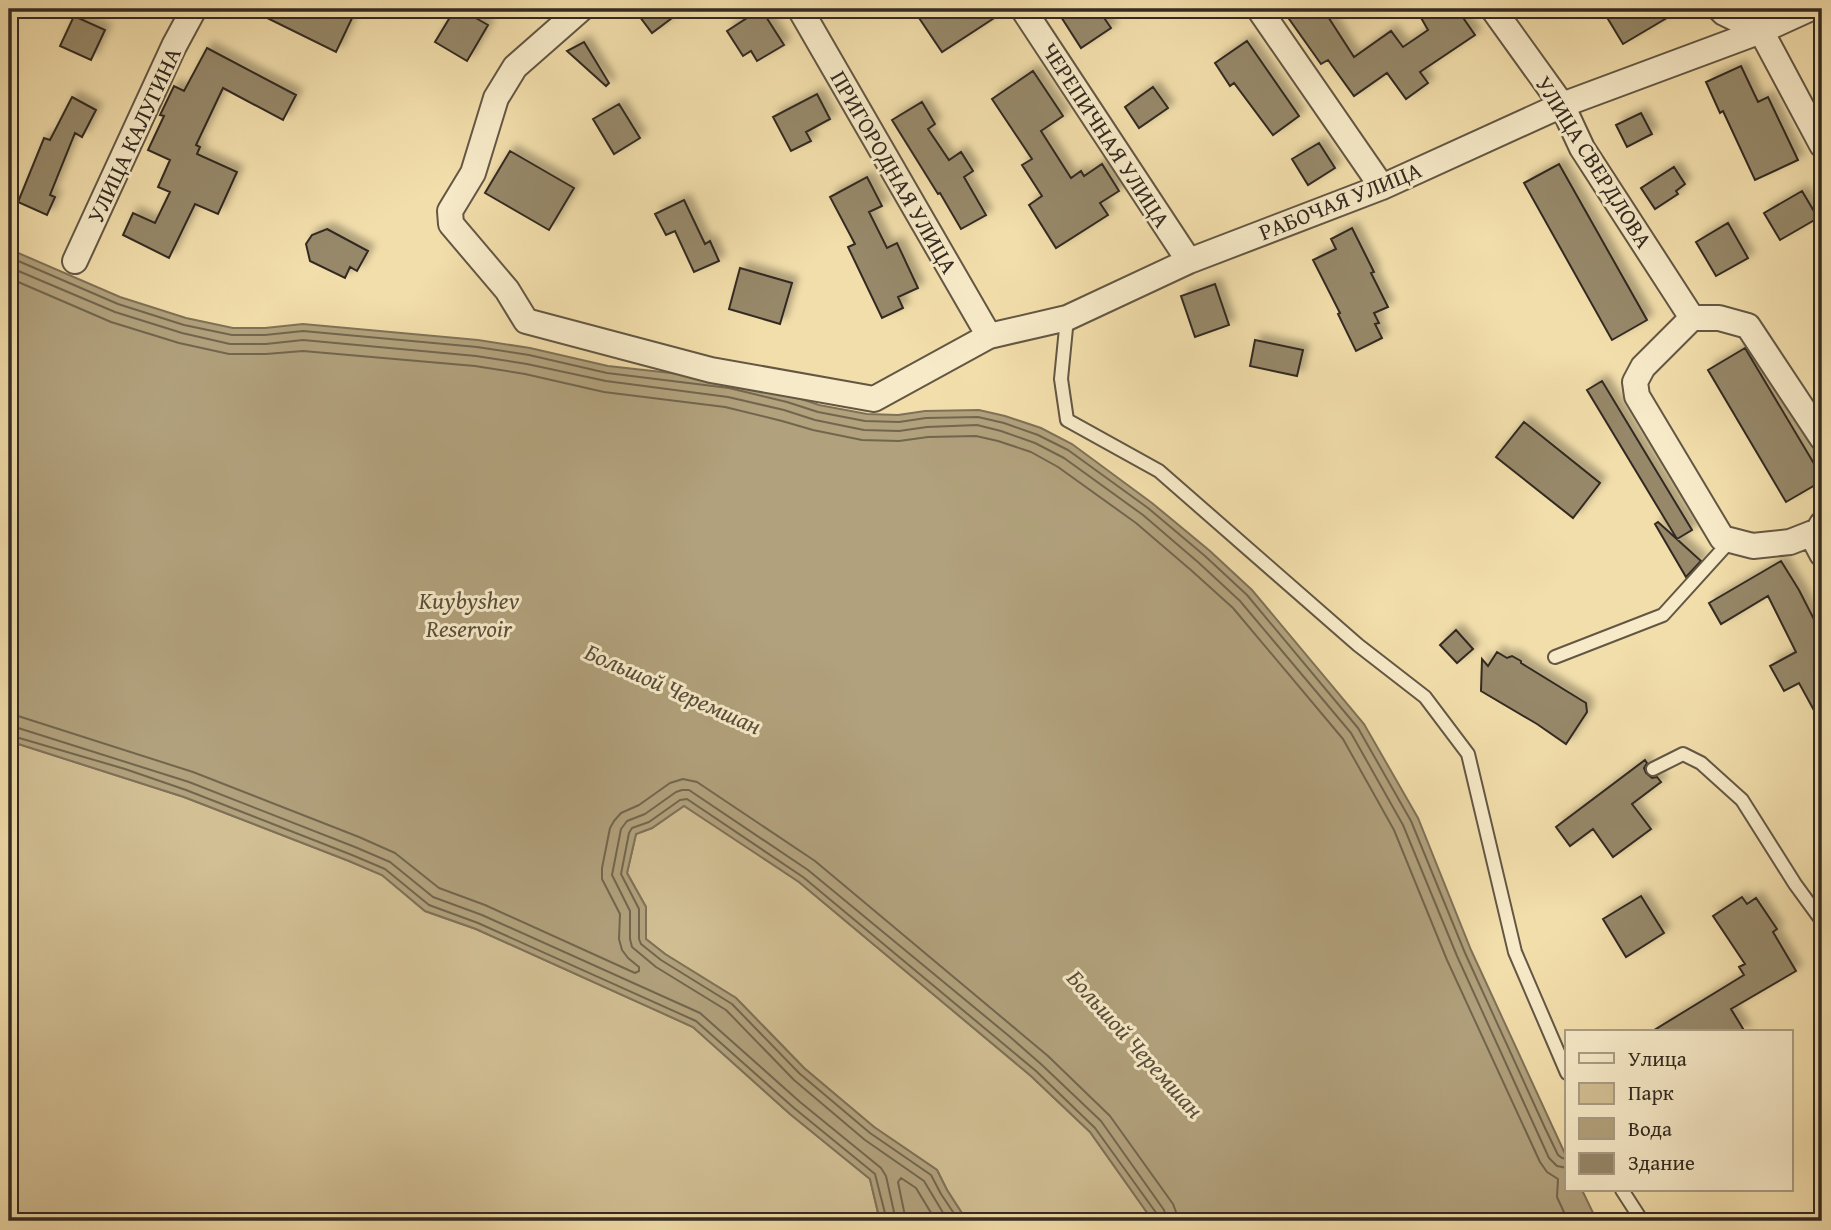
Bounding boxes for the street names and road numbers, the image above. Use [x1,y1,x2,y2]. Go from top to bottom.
street label: ЧЕРЕПИЧНАЯ УЛИЦА [1034,36,1179,234]
street label: УЛИЦА КАЛУГИНА [78,41,189,228]
street label: ПРИГОРОДНАЯ УЛИЦА [823,64,966,279]
street label: УЛИЦА СВЕРДЛОВА [1528,69,1661,254]
street label: РАБОЧАЯ УЛИЦА [1254,153,1426,248]

